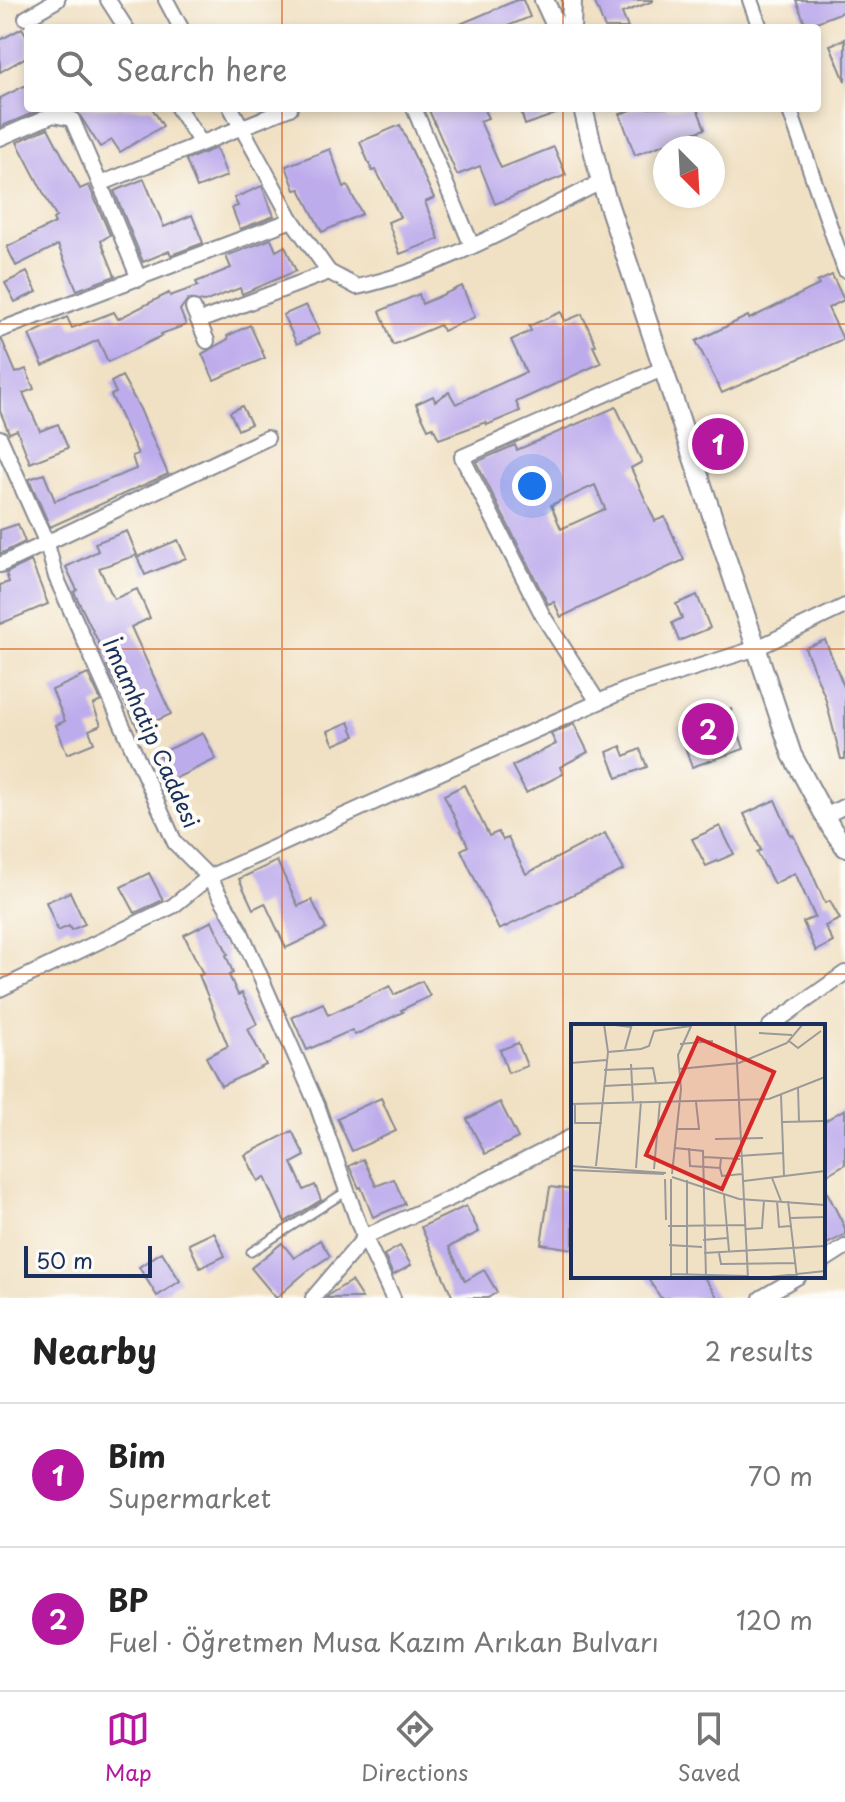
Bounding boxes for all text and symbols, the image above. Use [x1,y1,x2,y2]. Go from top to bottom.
search box [24,24,821,112]
icon: search [52,46,96,90]
text: Search here [116,46,288,91]
north arrow [653,136,725,208]
pin: 1 [692,414,744,474]
your location [512,466,552,506]
street label: İmamhatip Caddesi [96,632,209,833]
pin: 2 [682,699,734,759]
inset map [571,1024,825,1278]
scale bar [24,1242,152,1278]
text: 50 m [36,1243,93,1276]
text: Nearby [32,1324,157,1376]
text: 2 results [705,1331,813,1370]
text: Bim [108,1433,166,1478]
text: 1 [52,1456,64,1495]
text: 70 m [748,1456,813,1495]
text: Supermarket [108,1478,271,1517]
text: BP [108,1577,148,1622]
text: 2 [49,1600,67,1639]
text: 120 m [736,1600,813,1639]
text: Fuel · Öğretmen Musa Kazım Arıkan Bulvarı [108,1622,659,1661]
tab: Map [105,1707,152,1788]
tab: Directions [361,1707,468,1788]
tab: Saved [678,1707,740,1788]

